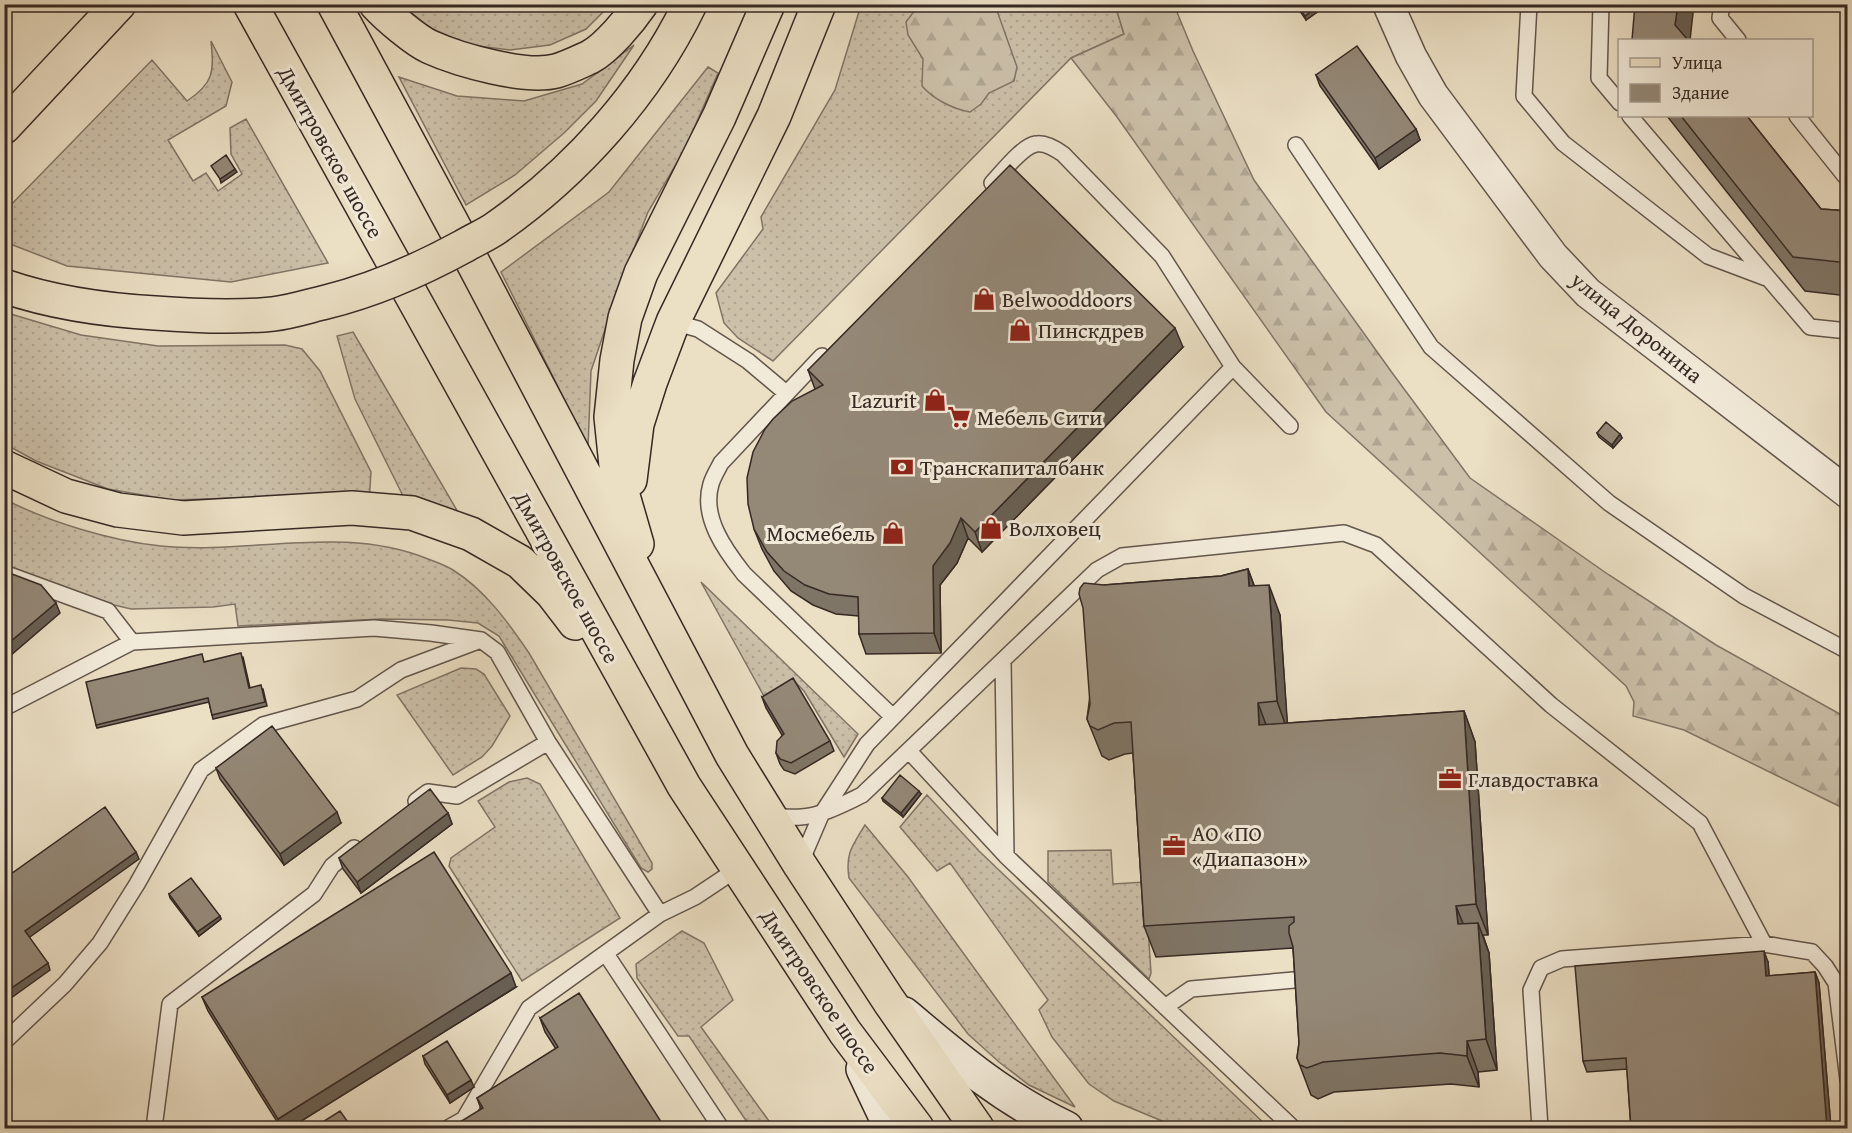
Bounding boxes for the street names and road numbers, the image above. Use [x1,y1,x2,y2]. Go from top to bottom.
street label: Дмитровское шоссе [270,59,392,244]
street label: улица Доронина [1563,263,1710,391]
street label: Дмитровское шоссе [506,484,628,669]
street label: Дмитровское шоссе [752,901,887,1080]

